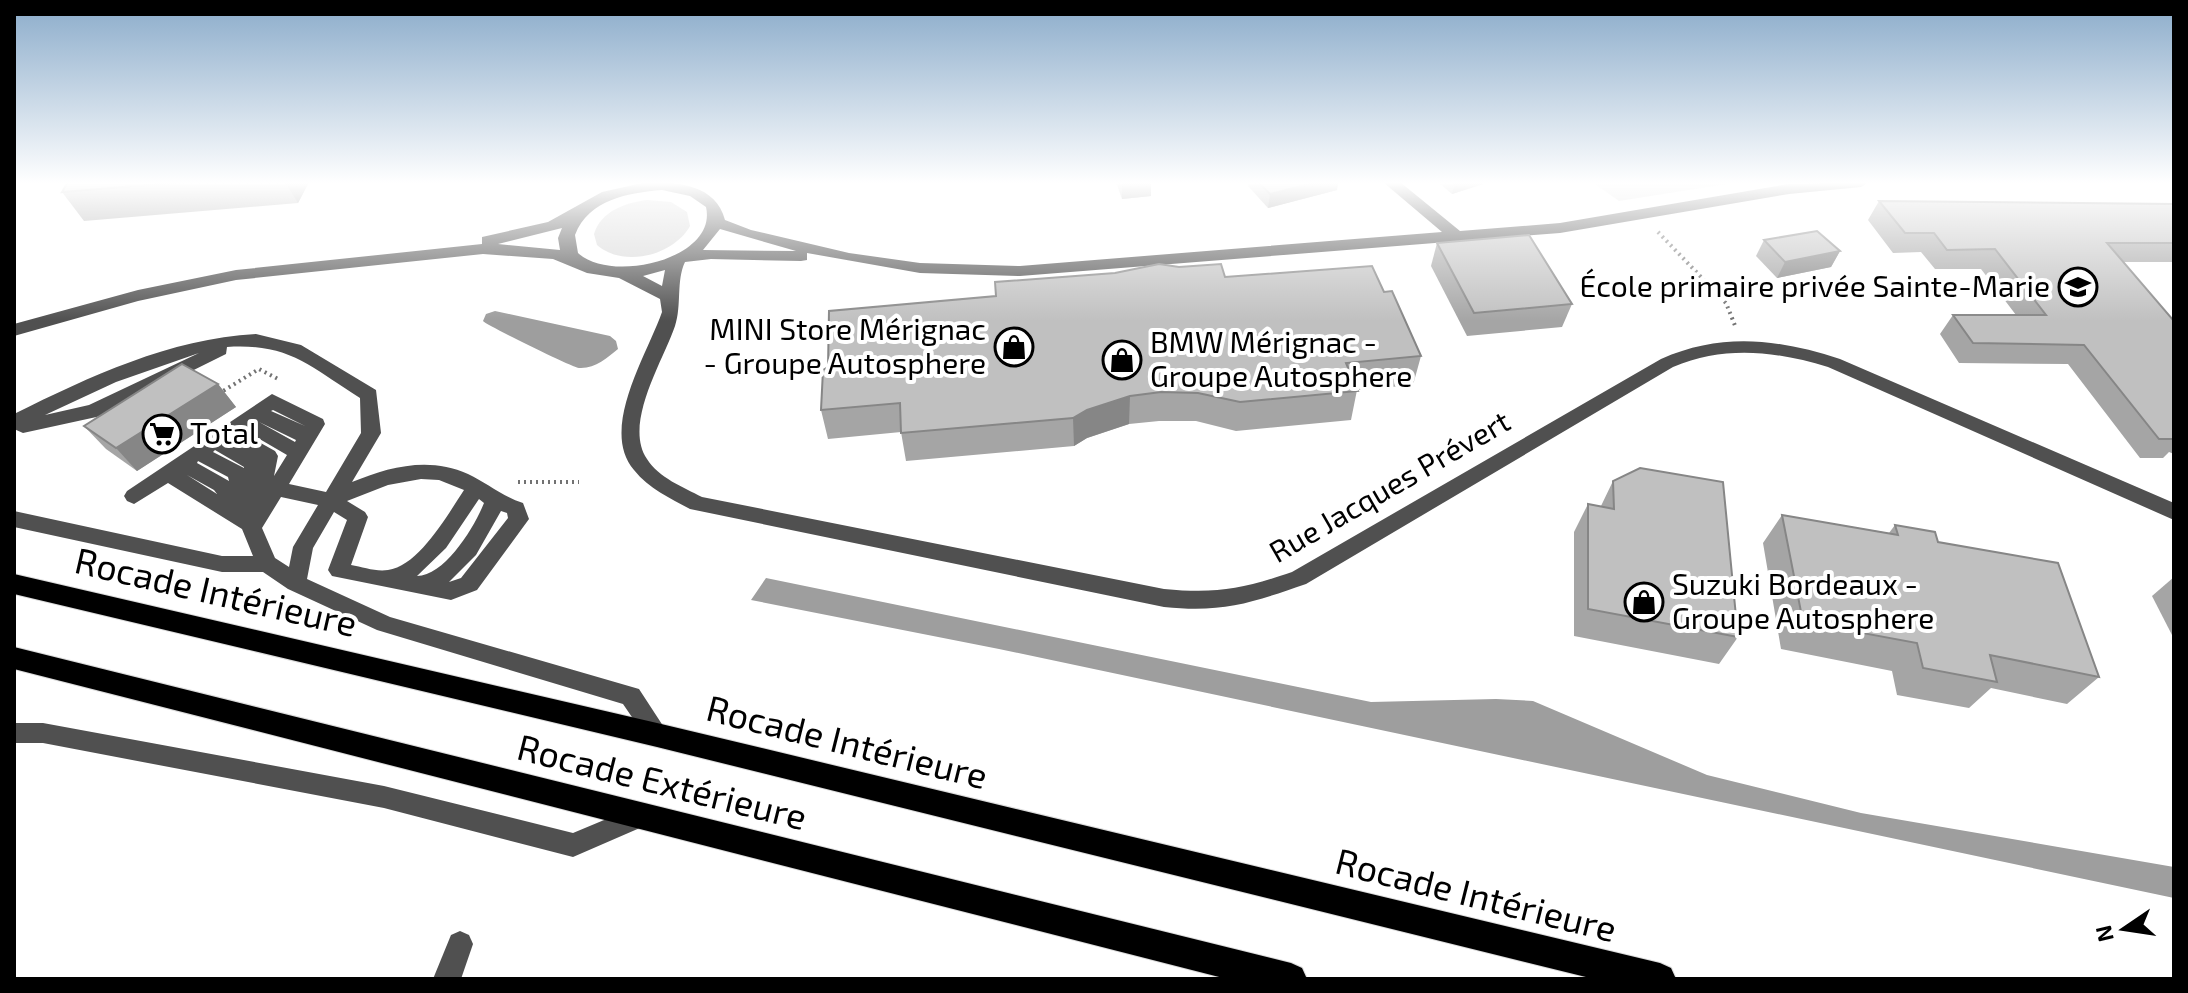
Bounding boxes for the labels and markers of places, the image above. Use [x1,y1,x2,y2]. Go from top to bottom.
school or university icon: École primaire privée Sainte-Marie [2057,266,2099,308]
place label: École primaire privée Sainte-Marie [1579,267,2050,303]
place label: MINI Store Mérignac - Groupe Autosphere [704,310,986,380]
place label: BMW Mérignac - Groupe Autosphere [1150,323,1412,393]
shop icon: MINI Store Mérignac - Groupe Autosphere [993,326,1035,368]
shop icon: BMW Mérignac - Groupe Autosphere [1101,339,1143,381]
supermarket icon: Total [141,413,183,455]
place label: Total [190,414,258,450]
place label: Suzuki Bordeaux - Groupe Autosphere [1672,565,1934,635]
shop icon: Suzuki Bordeaux - Groupe Autosphere [1623,581,1665,623]

